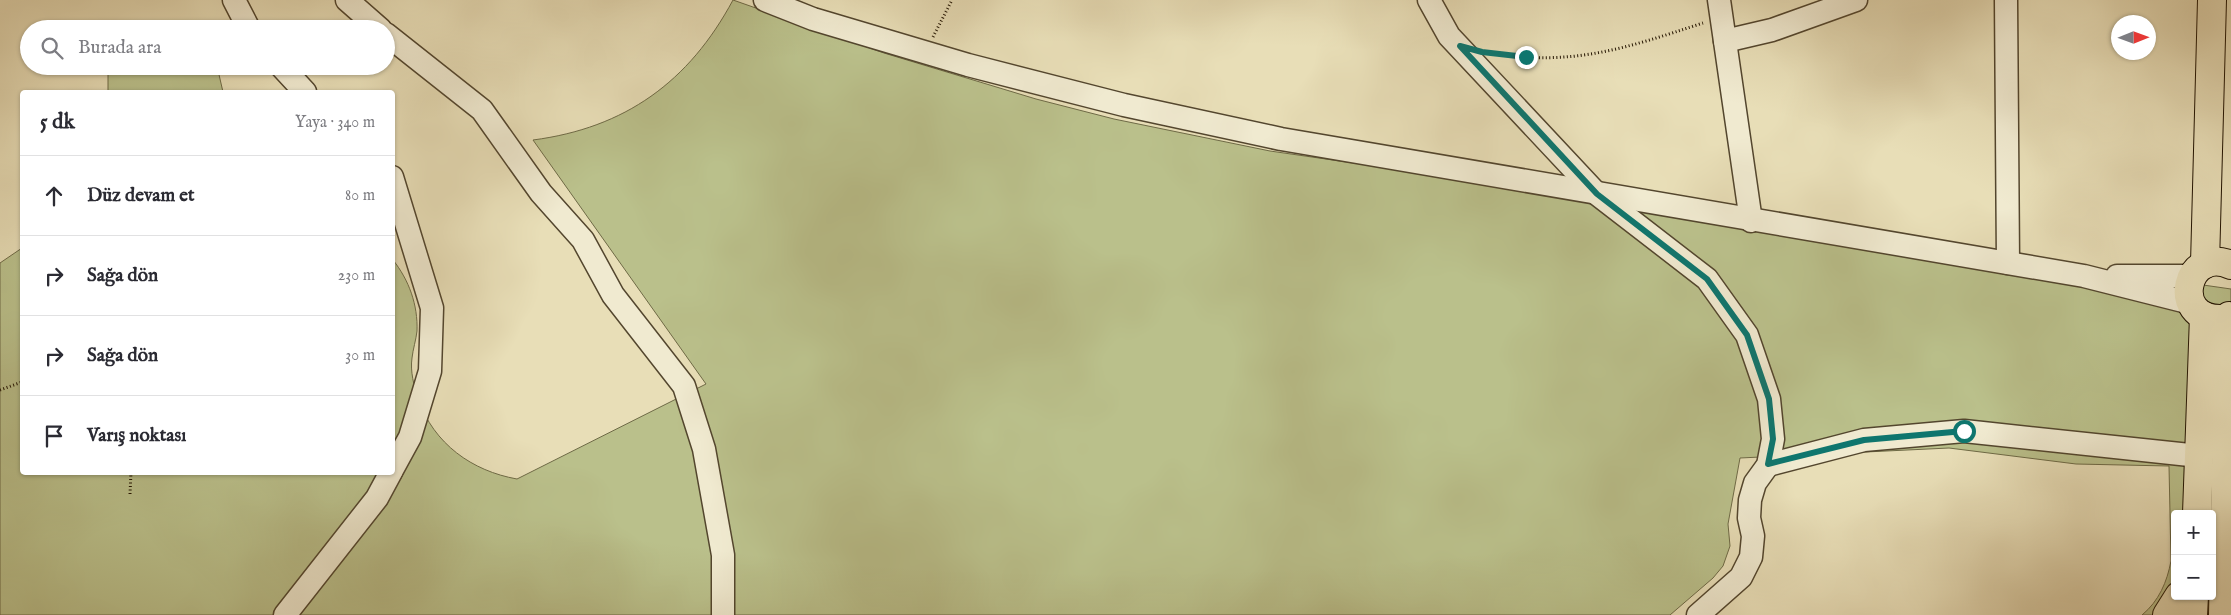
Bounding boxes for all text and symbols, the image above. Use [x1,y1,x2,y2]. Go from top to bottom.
north arrow [2111,15,2156,60]
search box [20,20,395,75]
icon: search [38,34,66,62]
text: Burada ara [78,36,162,60]
route end [1515,46,1538,69]
text: 5 dk [40,109,75,136]
text: Yaya · 340 m [295,113,375,133]
icon: ahead [40,182,68,210]
text: Düz devam et [87,184,195,208]
text: 80 m [345,186,375,206]
icon: right [40,262,68,290]
text: Sağa dön [87,264,158,288]
text: 230 m [338,266,375,286]
icon: right [40,342,68,370]
text: Sağa dön [87,344,158,368]
text: 30 m [345,346,375,366]
route start [1953,420,1976,443]
icon: arrive [40,422,68,450]
text: Varış noktası [87,424,186,448]
map controls [2171,510,2216,600]
button: + [2171,510,2216,555]
button: − [2171,555,2216,600]

